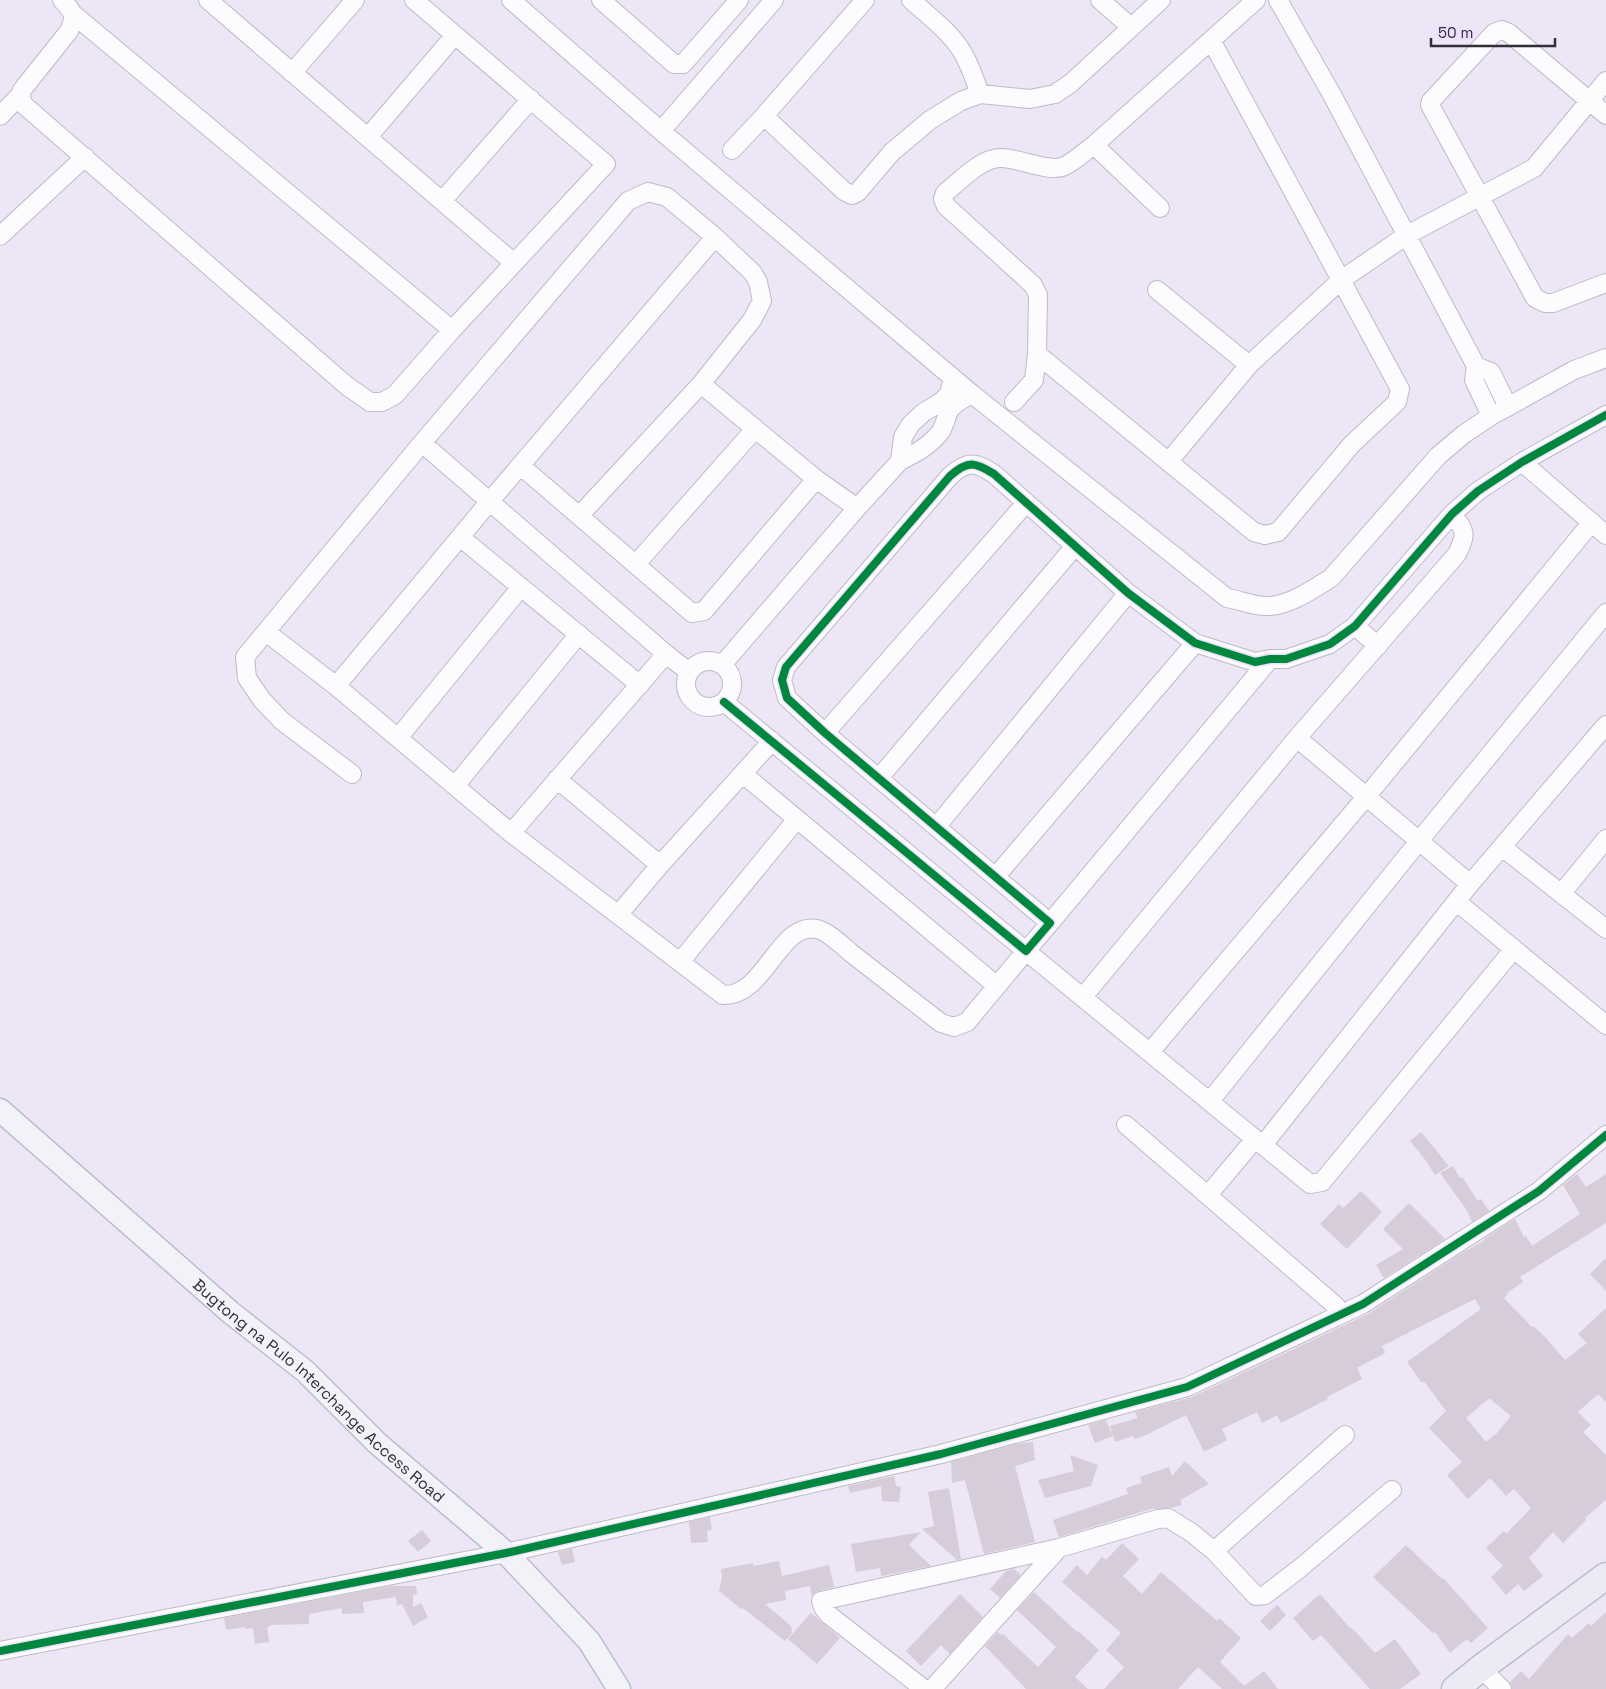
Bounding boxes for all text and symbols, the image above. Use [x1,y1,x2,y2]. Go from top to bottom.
scale bar [1431,15,1555,47]
text: 50 m [1438,23,1473,42]
street label: Bugtong na Pulo Interchange Access Road [188,1274,449,1507]

